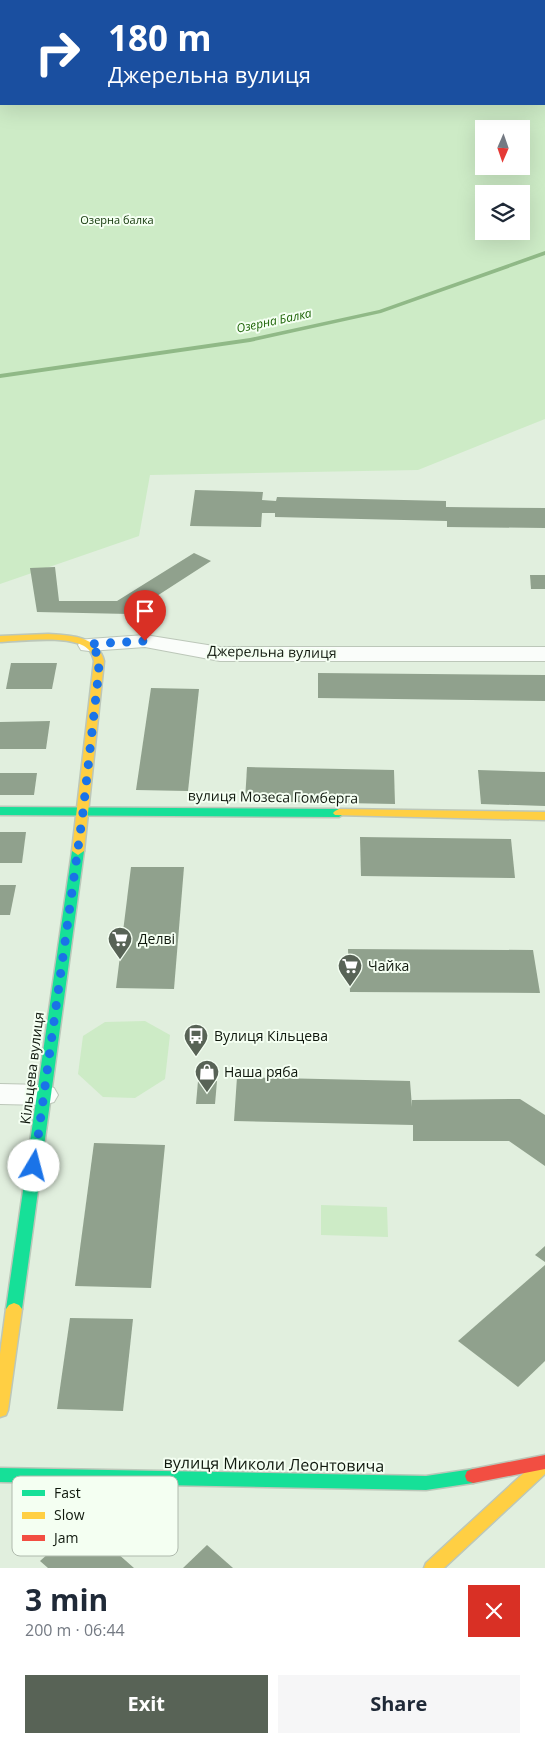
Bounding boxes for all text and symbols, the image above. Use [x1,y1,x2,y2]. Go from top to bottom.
text: 180 m [108,14,212,61]
icon: right [25,20,90,85]
text: Джерельна вулиця [108,59,311,89]
north arrow [475,120,530,175]
map controls [475,120,530,240]
button: layers [475,185,530,240]
park label: Озерна балка [80,212,154,227]
water label: Озерна Балка [235,304,313,337]
pin [124,590,166,641]
icon: arrive [131,597,159,625]
street label: Джерельна вулиця [207,641,337,662]
street label: вулиця Мозеса Гомберга [188,786,358,807]
supermarket icon: Делві [107,926,133,960]
place label: Делві [138,929,175,948]
supermarket icon: Чайка [337,953,363,987]
place label: Чайка [368,956,409,975]
street label: Кільцева вулиця [15,1011,48,1125]
bus stop icon: Вулиця Кільцева [183,1023,209,1057]
place label: Вулиця Кільцева [214,1026,328,1045]
shop icon: Наша ряба [194,1059,220,1093]
place label: Наша ряба [224,1062,298,1081]
position arrow [7,1139,59,1191]
street label: вулиця Миколи Леонтовича [164,1451,384,1477]
legend [12,1476,178,1556]
text: Fast [54,1483,81,1502]
text: Slow [54,1505,85,1524]
text: Jam [52,1528,79,1547]
text: 3 min [25,1579,108,1620]
button: close [468,1585,520,1637]
text: 200 m · 06:44 [25,1619,125,1641]
button: Exit [25,1675,268,1733]
button: Share [278,1675,520,1733]

